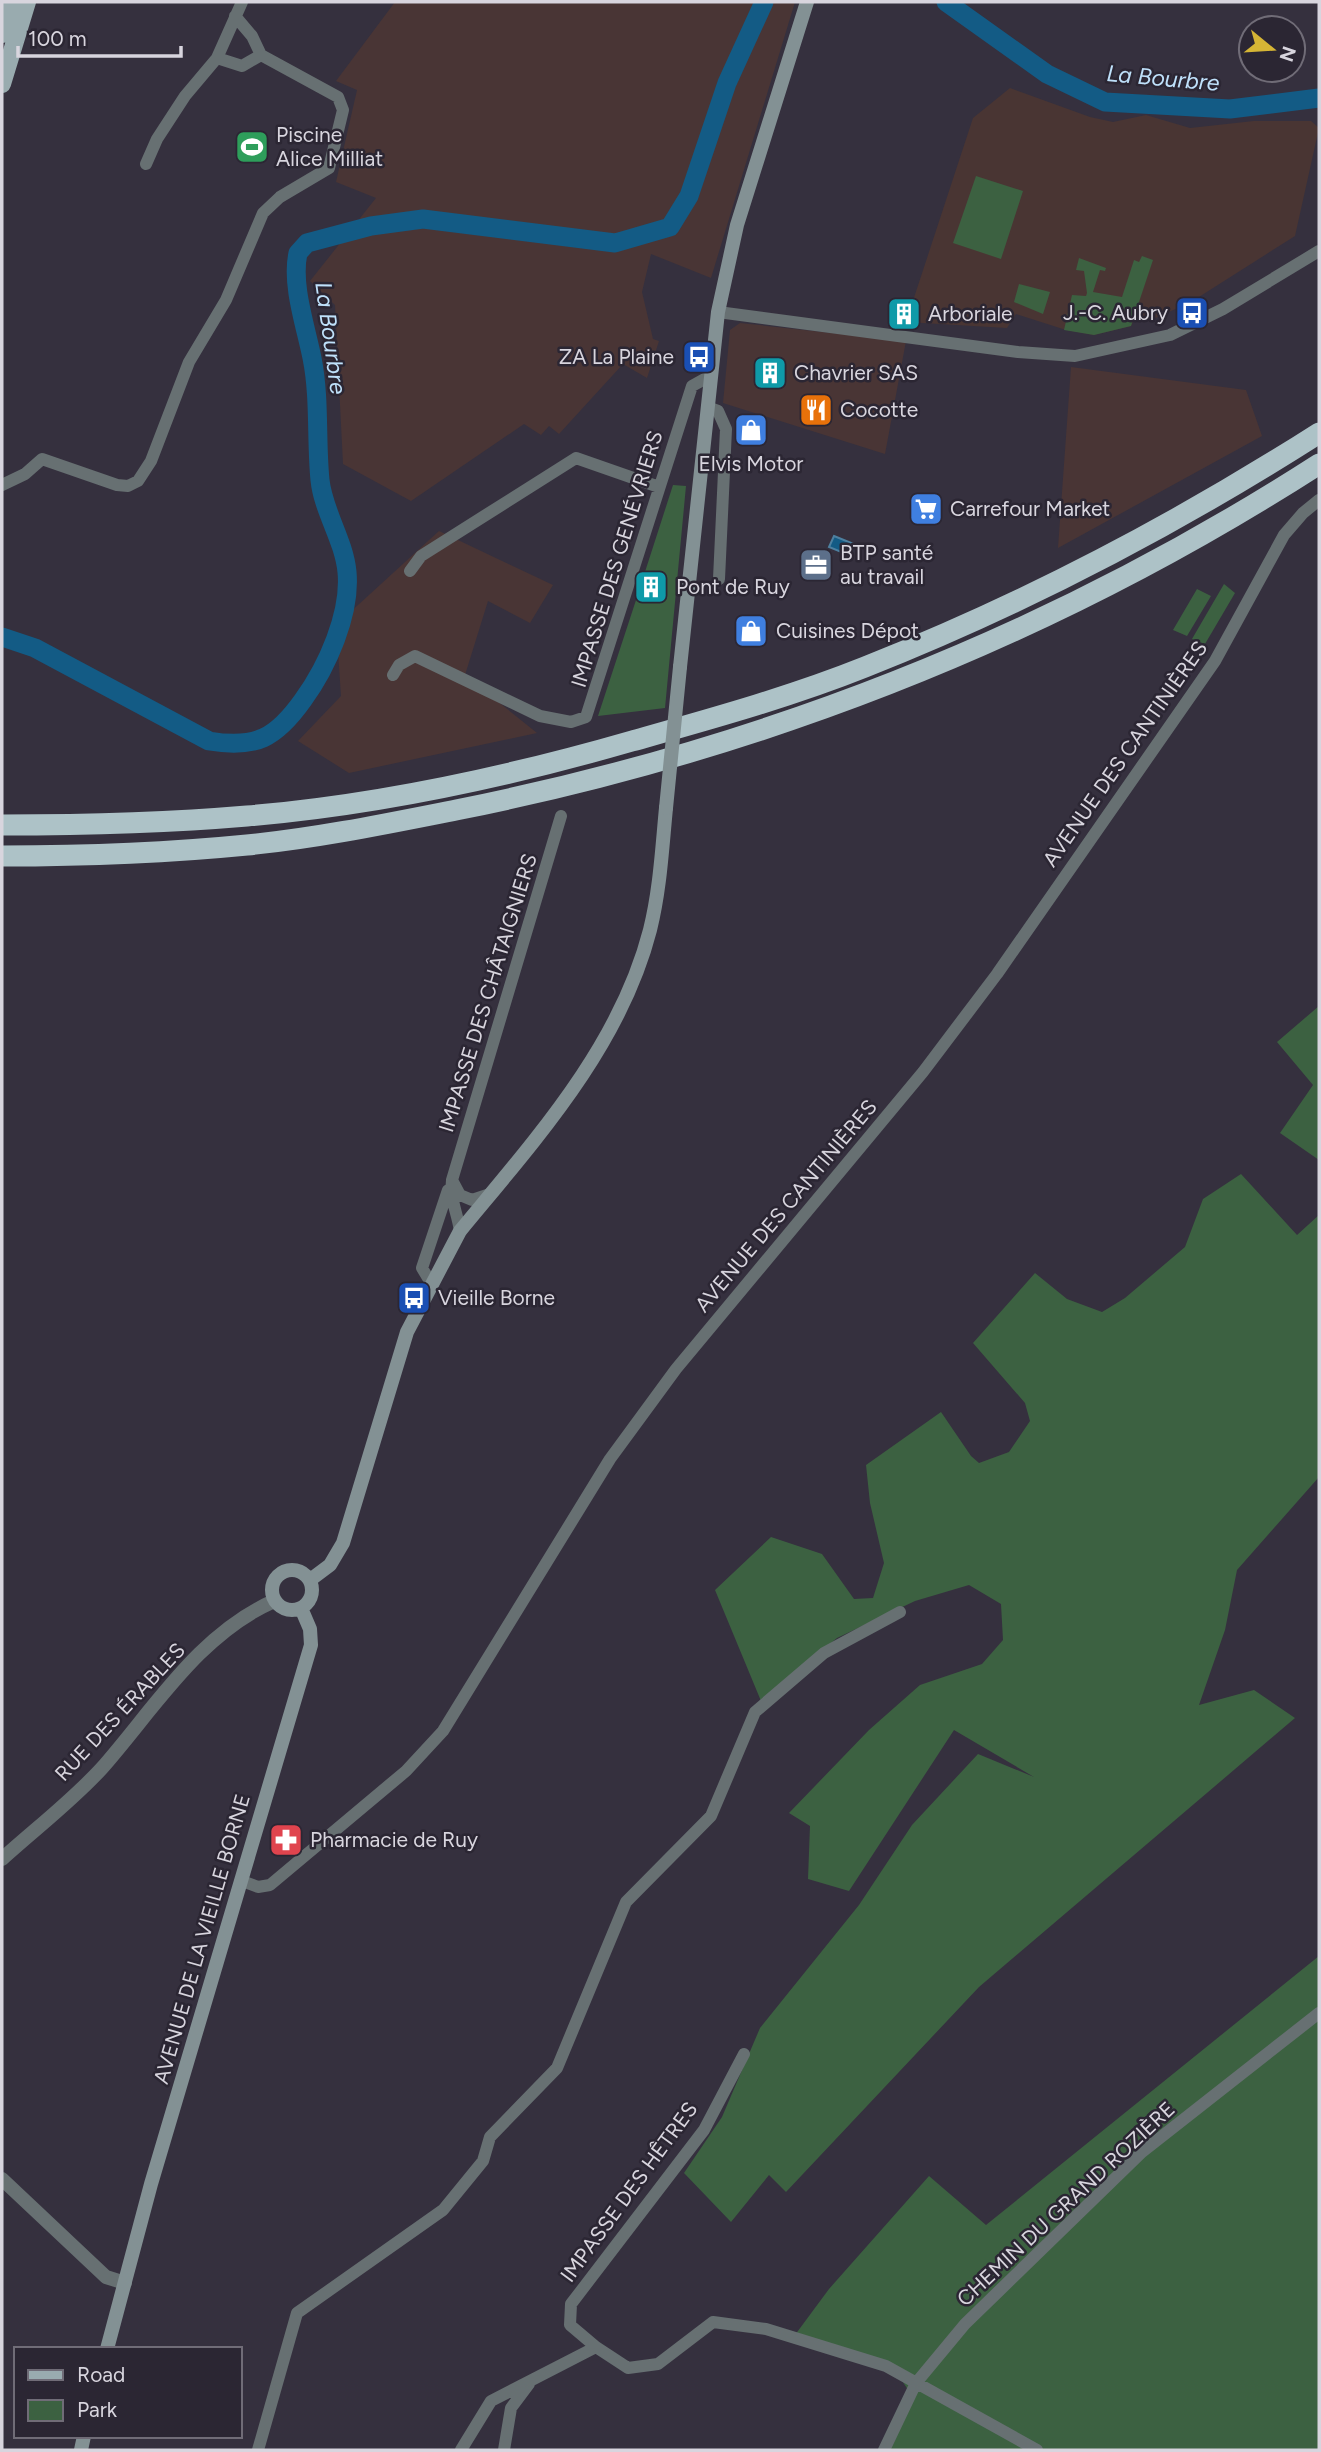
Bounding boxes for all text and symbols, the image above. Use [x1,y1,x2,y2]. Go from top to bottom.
scale bar [18,14,180,58]
north arrow [1237,14,1307,84]
text: 100 m [28,26,87,51]
text: N [1274,44,1301,65]
water label: La Bourbre [1105,59,1221,97]
place label: Piscine Alice Milliat [276,122,383,171]
sports icon: Piscine Alice Milliat [233,128,271,166]
water label: La Bourbre [309,280,353,396]
bus stop icon: J.-C. Aubry [1173,294,1211,332]
building icon: Arboriale [885,295,923,333]
place label: J.-C. Aubry [1063,300,1168,325]
place label: Arboriale [928,301,1013,326]
bus stop icon: ZA La Plaine [680,338,718,376]
place label: ZA La Plaine [559,344,674,369]
building icon: Chavrier SAS [751,354,789,392]
place label: Chavrier SAS [794,360,918,385]
restaurant icon: Cocotte [797,391,835,429]
place label: Cocotte [840,397,918,422]
shop icon: Elvis Motor [732,411,770,449]
street label: IMPASSE DES GENÉVRIERS [566,427,668,690]
place label: Elvis Motor [699,451,803,476]
supermarket icon: Carrefour Market [907,490,945,528]
place label: Carrefour Market [950,496,1110,521]
place label: BTP santé au travail [840,540,933,589]
office icon: BTP santé au travail [797,546,835,584]
building icon: Pont de Ruy [632,568,670,606]
place label: Pont de Ruy [676,574,790,599]
shop icon: Cuisines Dépot [732,612,770,650]
place label: Cuisines Dépot [776,618,919,643]
street label: AVENUE DES CANTINIÈRES [1037,636,1212,871]
street label: IMPASSE DES CHÂTAIGNIERS [433,851,542,1135]
street label: AVENUE DES CANTINIÈRES [689,1094,882,1317]
bus stop icon: Vieille Borne [395,1279,433,1317]
place label: Vieille Borne [438,1285,555,1310]
street label: RUE DES ÉRABLES [49,1638,190,1786]
street label: AVENUE DE LA VIEILLE BORNE [148,1791,255,2087]
pharmacy icon: Pharmacie de Ruy [267,1821,305,1859]
place label: Pharmacie de Ruy [310,1827,478,1852]
street label: CHEMIN DU GRAND ROZIÈRE [952,2096,1180,2311]
street label: IMPASSE DES HÊTRES [555,2097,702,2287]
legend [14,2347,242,2438]
text: Road [77,2362,125,2387]
text: Park [77,2397,118,2422]

